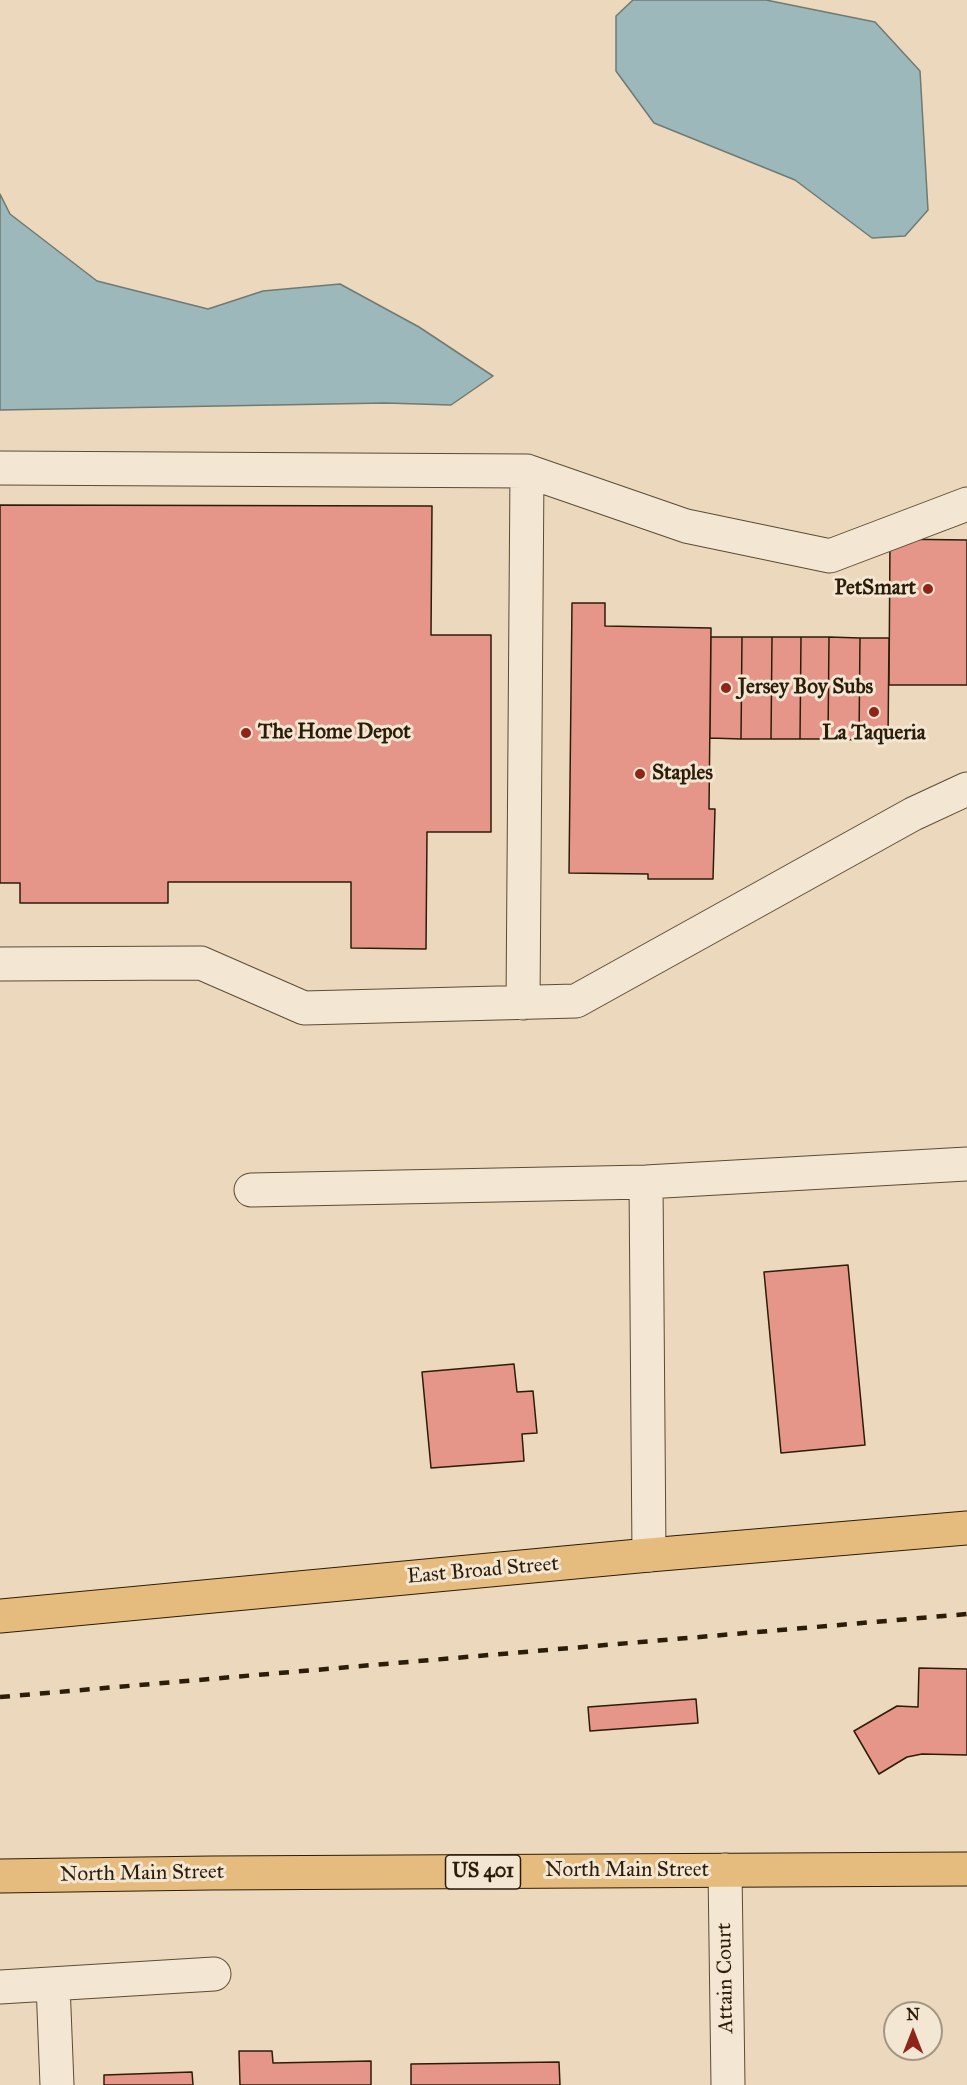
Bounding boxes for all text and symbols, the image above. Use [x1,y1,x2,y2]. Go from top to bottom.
place label: PetSmart [834,576,916,602]
marker: PetSmart [921,582,935,596]
place label: Jersey Boy Subs [738,675,873,701]
marker: Jersey Boy Subs [719,681,733,695]
marker: La Taqueria [867,705,881,719]
place label: The Home Depot [258,720,411,746]
place label: La Taqueria [822,721,926,747]
marker: The Home Depot [239,726,253,740]
place label: Staples [652,761,713,787]
marker: Staples [633,767,647,781]
street label: East Broad Street [406,1552,560,1590]
road number: US 401 [446,1855,520,1889]
street label: North Main Street [545,1858,709,1884]
street label: North Main Street [60,1860,224,1888]
street label: Attain Court [712,1922,740,2034]
north arrow [883,2001,943,2061]
text: N [906,2005,920,2024]

